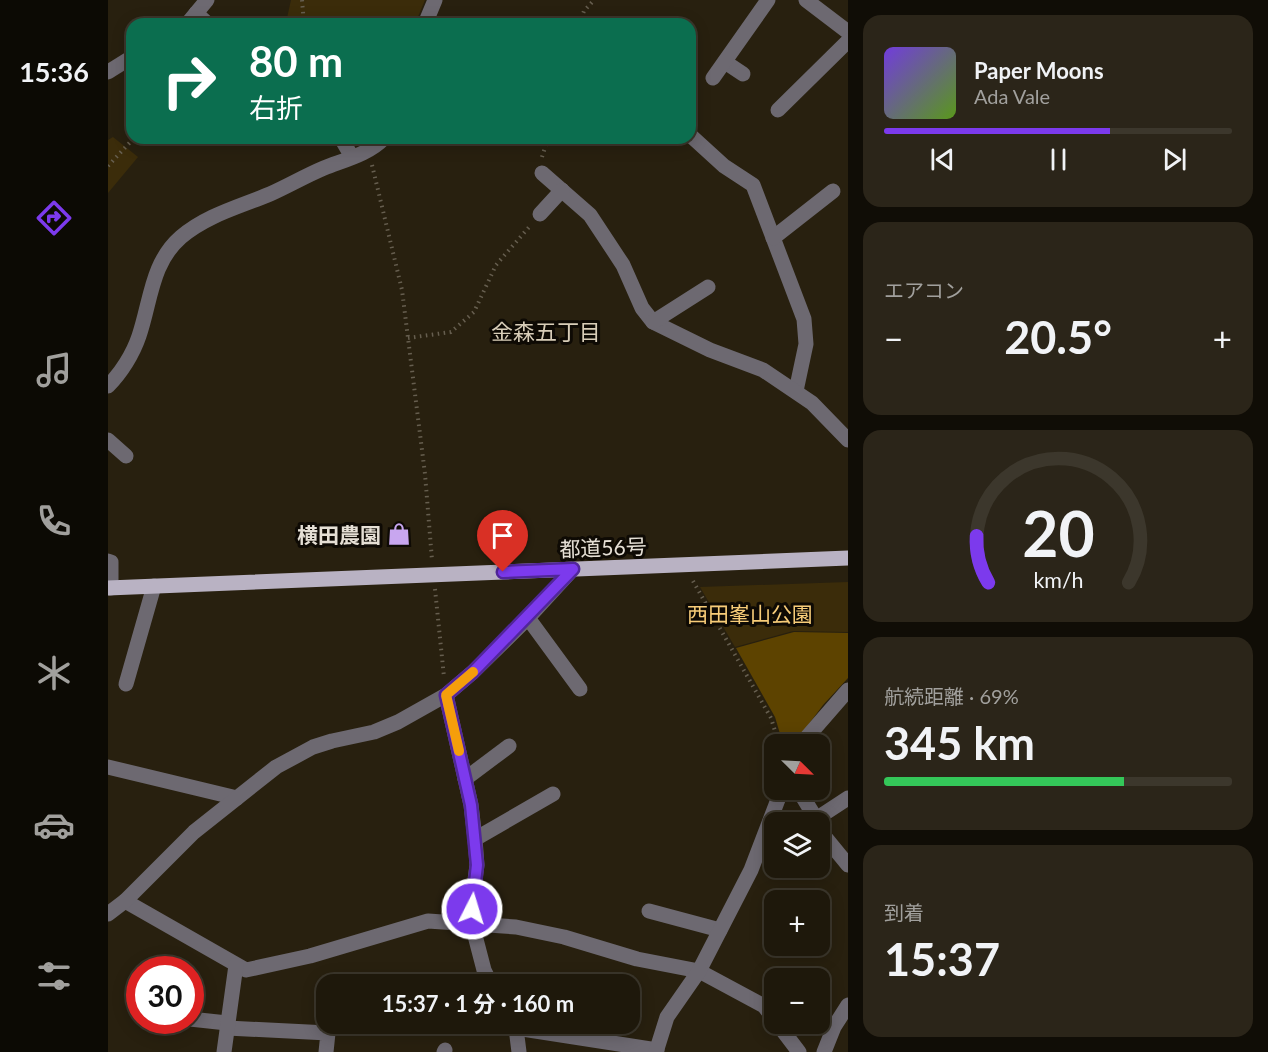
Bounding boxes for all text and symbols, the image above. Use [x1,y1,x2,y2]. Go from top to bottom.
text: 80 m [249,36,343,86]
icon: right [150,42,228,120]
text: 15:36 [19,55,89,88]
text: Paper Moons [974,57,1104,84]
text: Ada Vale [974,84,1050,108]
text: 右折 [249,91,303,124]
icon: previous [926,143,959,176]
icon: pause [1042,143,1075,176]
icon: next [1158,143,1191,176]
icon: directions [33,197,75,239]
text: エアコン [884,278,964,302]
text: 20.5° [1004,310,1112,364]
district label: 金森五丁目 [491,318,601,345]
text: − [884,318,903,358]
text: + [1213,318,1232,358]
icon: music [33,349,75,391]
text: 20 [1022,495,1094,570]
icon: phone [33,500,75,542]
pin [477,510,528,572]
icon: arrive [486,519,519,552]
shop icon: 横田農園 [386,521,412,547]
place label: 横田農園 [297,522,381,547]
street label: 都道56号 [559,533,647,561]
text: km/h [1033,567,1083,593]
park label: 西田峯山公園 [687,601,813,626]
icon: climate [33,652,75,694]
text: 航続距離 · 69% [884,684,1019,708]
text: 345 km [884,716,1035,770]
north arrow [764,734,830,800]
map controls [764,734,830,1034]
icon: car [33,804,75,846]
button: layers [764,812,830,878]
position arrow [440,877,504,941]
button: + [764,890,830,956]
text: 到着 [884,900,924,924]
text: 15:37 [884,932,1000,986]
icon: filters [33,955,75,997]
speed limit sign: 30 [126,956,204,1034]
button: − [764,968,830,1034]
text: 15:37 · 1 分 · 160 m [382,990,574,1017]

